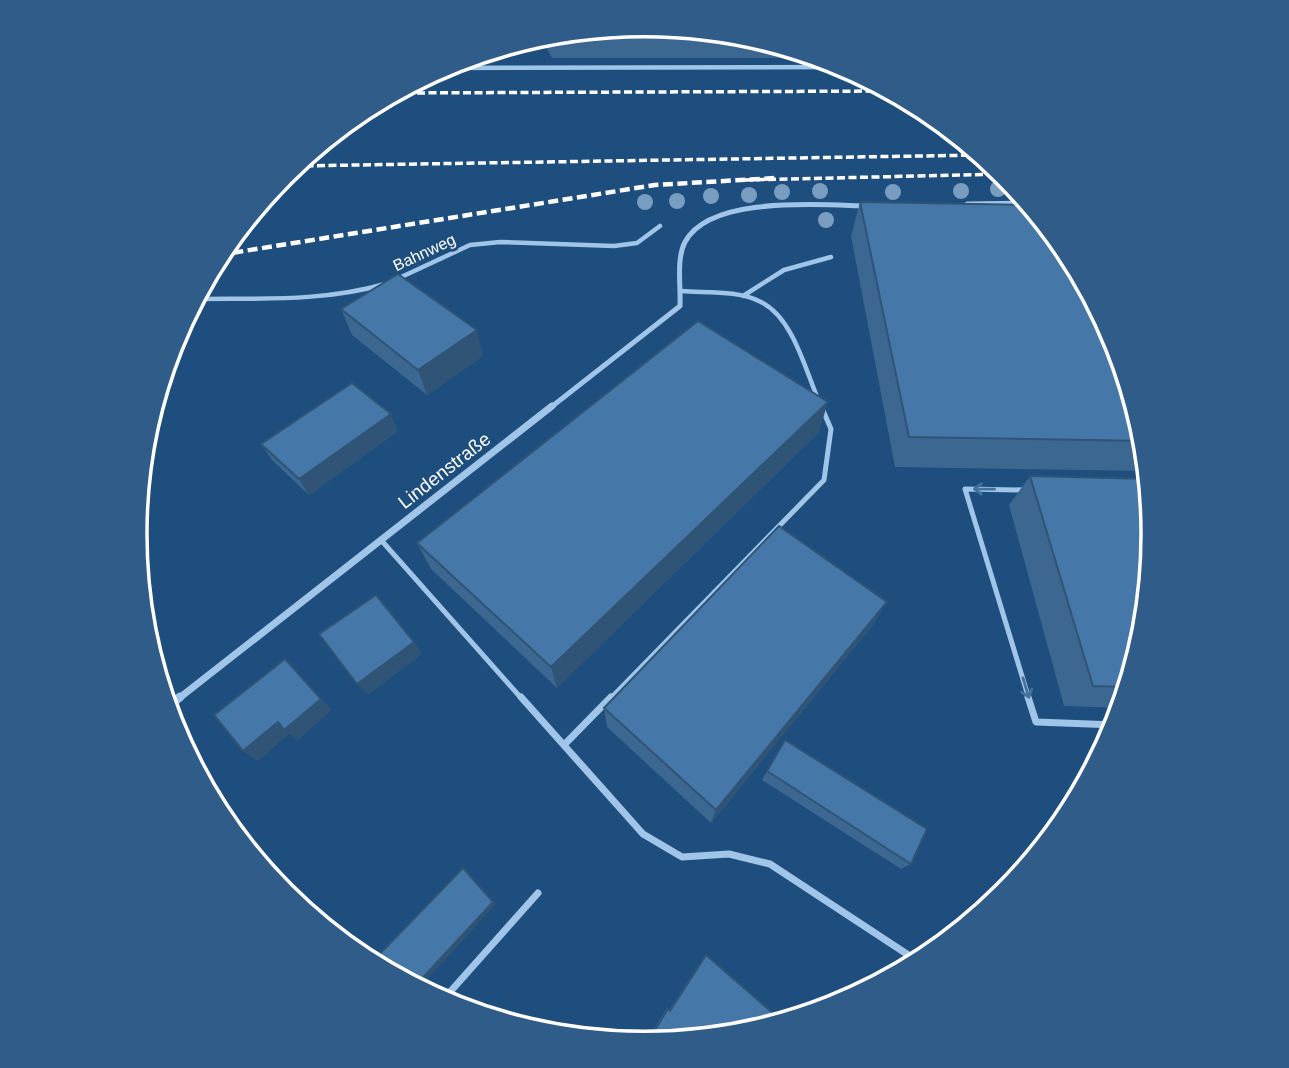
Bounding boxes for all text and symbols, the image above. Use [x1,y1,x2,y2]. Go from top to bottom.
street label: Bahnweg [390,231,458,274]
street label: Lindenstraße [394,428,494,513]
one-way arrow [972,482,995,496]
one-way arrow [1020,677,1033,699]

